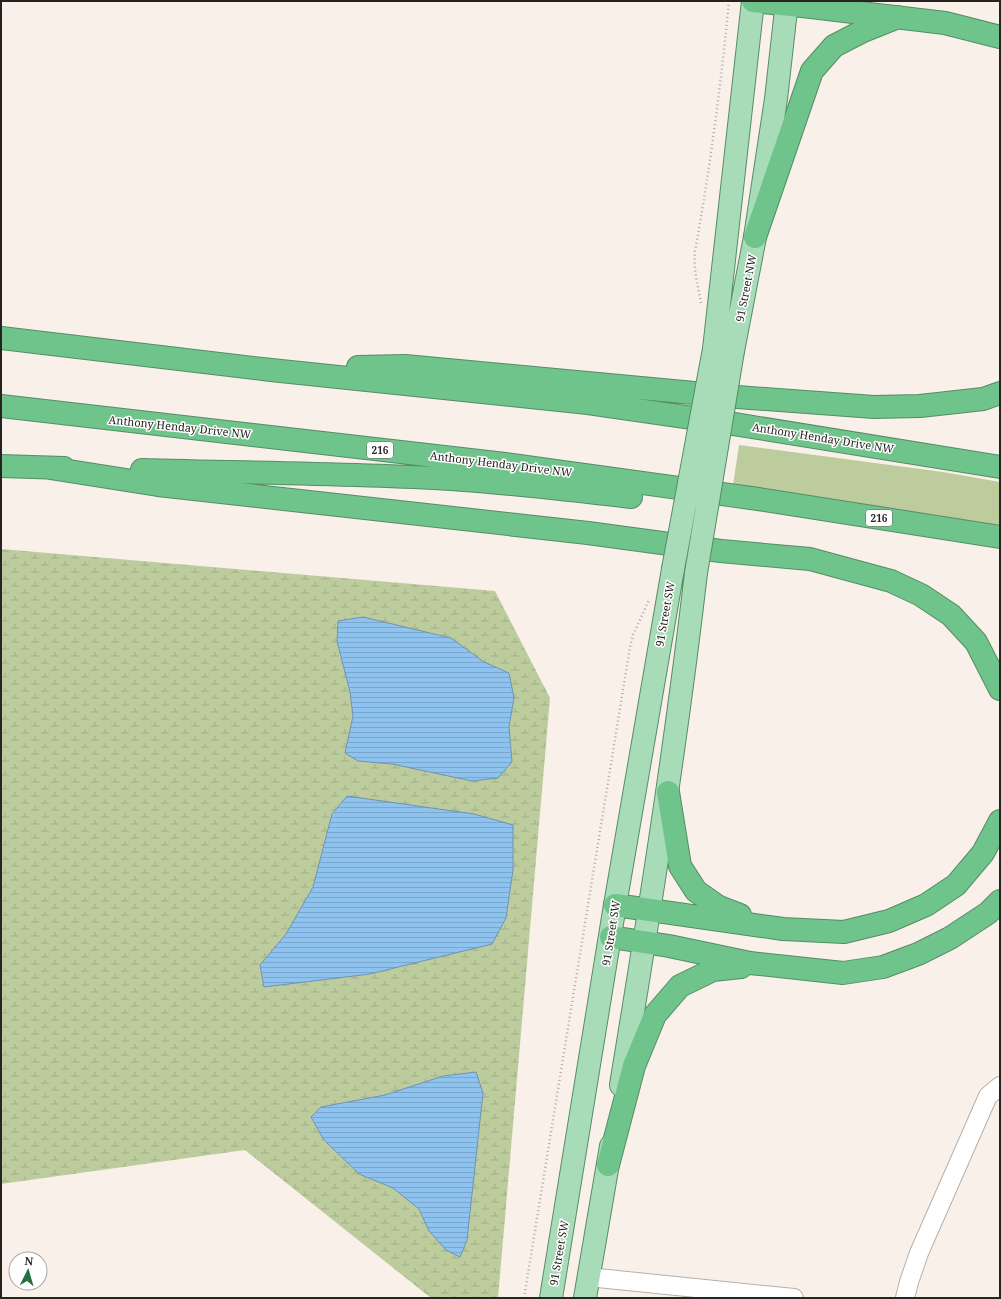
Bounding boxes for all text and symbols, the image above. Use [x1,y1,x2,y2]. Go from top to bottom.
street label: 91 Street NW [732,252,760,323]
street label: Anthony Henday Drive NW [108,412,253,441]
street label: Anthony Henday Drive NW [751,419,895,456]
road number: 216 [367,442,393,458]
street label: Anthony Henday Drive NW [429,447,574,480]
road number: 216 [866,510,892,526]
street label: 91 Street SW [651,580,678,648]
street label: 91 Street SW [598,899,623,967]
street label: 91 Street SW [545,1219,572,1287]
north arrow [8,1251,48,1291]
text: N [24,1253,34,1268]

